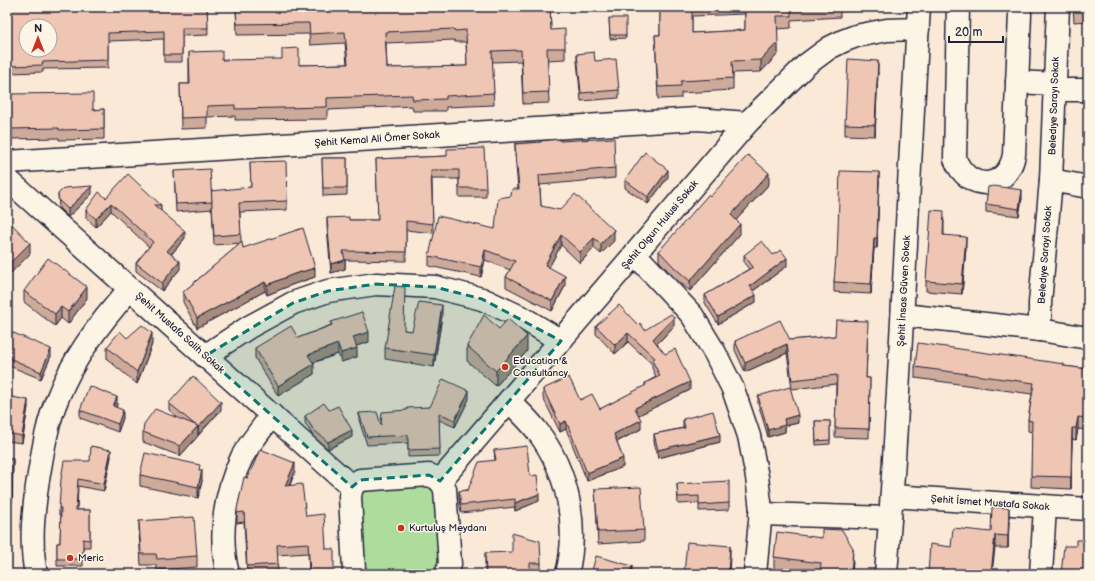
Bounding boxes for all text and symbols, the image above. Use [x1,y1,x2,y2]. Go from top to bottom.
north arrow [18,18,58,58]
scale bar [949,18,1003,44]
text: N [34,22,42,35]
text: 20 m [955,25,982,40]
street label: Beledıye Sarayı Sokak [1046,56,1062,155]
street label: Şehit Kemal Ali Ömer Sokak [314,129,440,149]
street label: Şehit Olgun Hulusi Sokak [619,178,701,272]
street label: Beledıye Sarayi Sokak [1036,205,1054,305]
street label: Şehit İnsas Güven Sokak [895,235,913,347]
street label: Şehit Mustafa Salih Sokak [133,290,227,376]
place label: Education & Consultancy [513,355,568,379]
marker: Education & Consultancy [500,362,510,372]
street label: Şehit İsmet Mustafa Sokak [930,493,1050,513]
place label: Kurtuluş Meydanı [409,522,487,534]
marker: Kurtuluş Meydanı [396,523,406,533]
place label: Meric [78,552,104,564]
marker: Meric [65,553,75,563]

